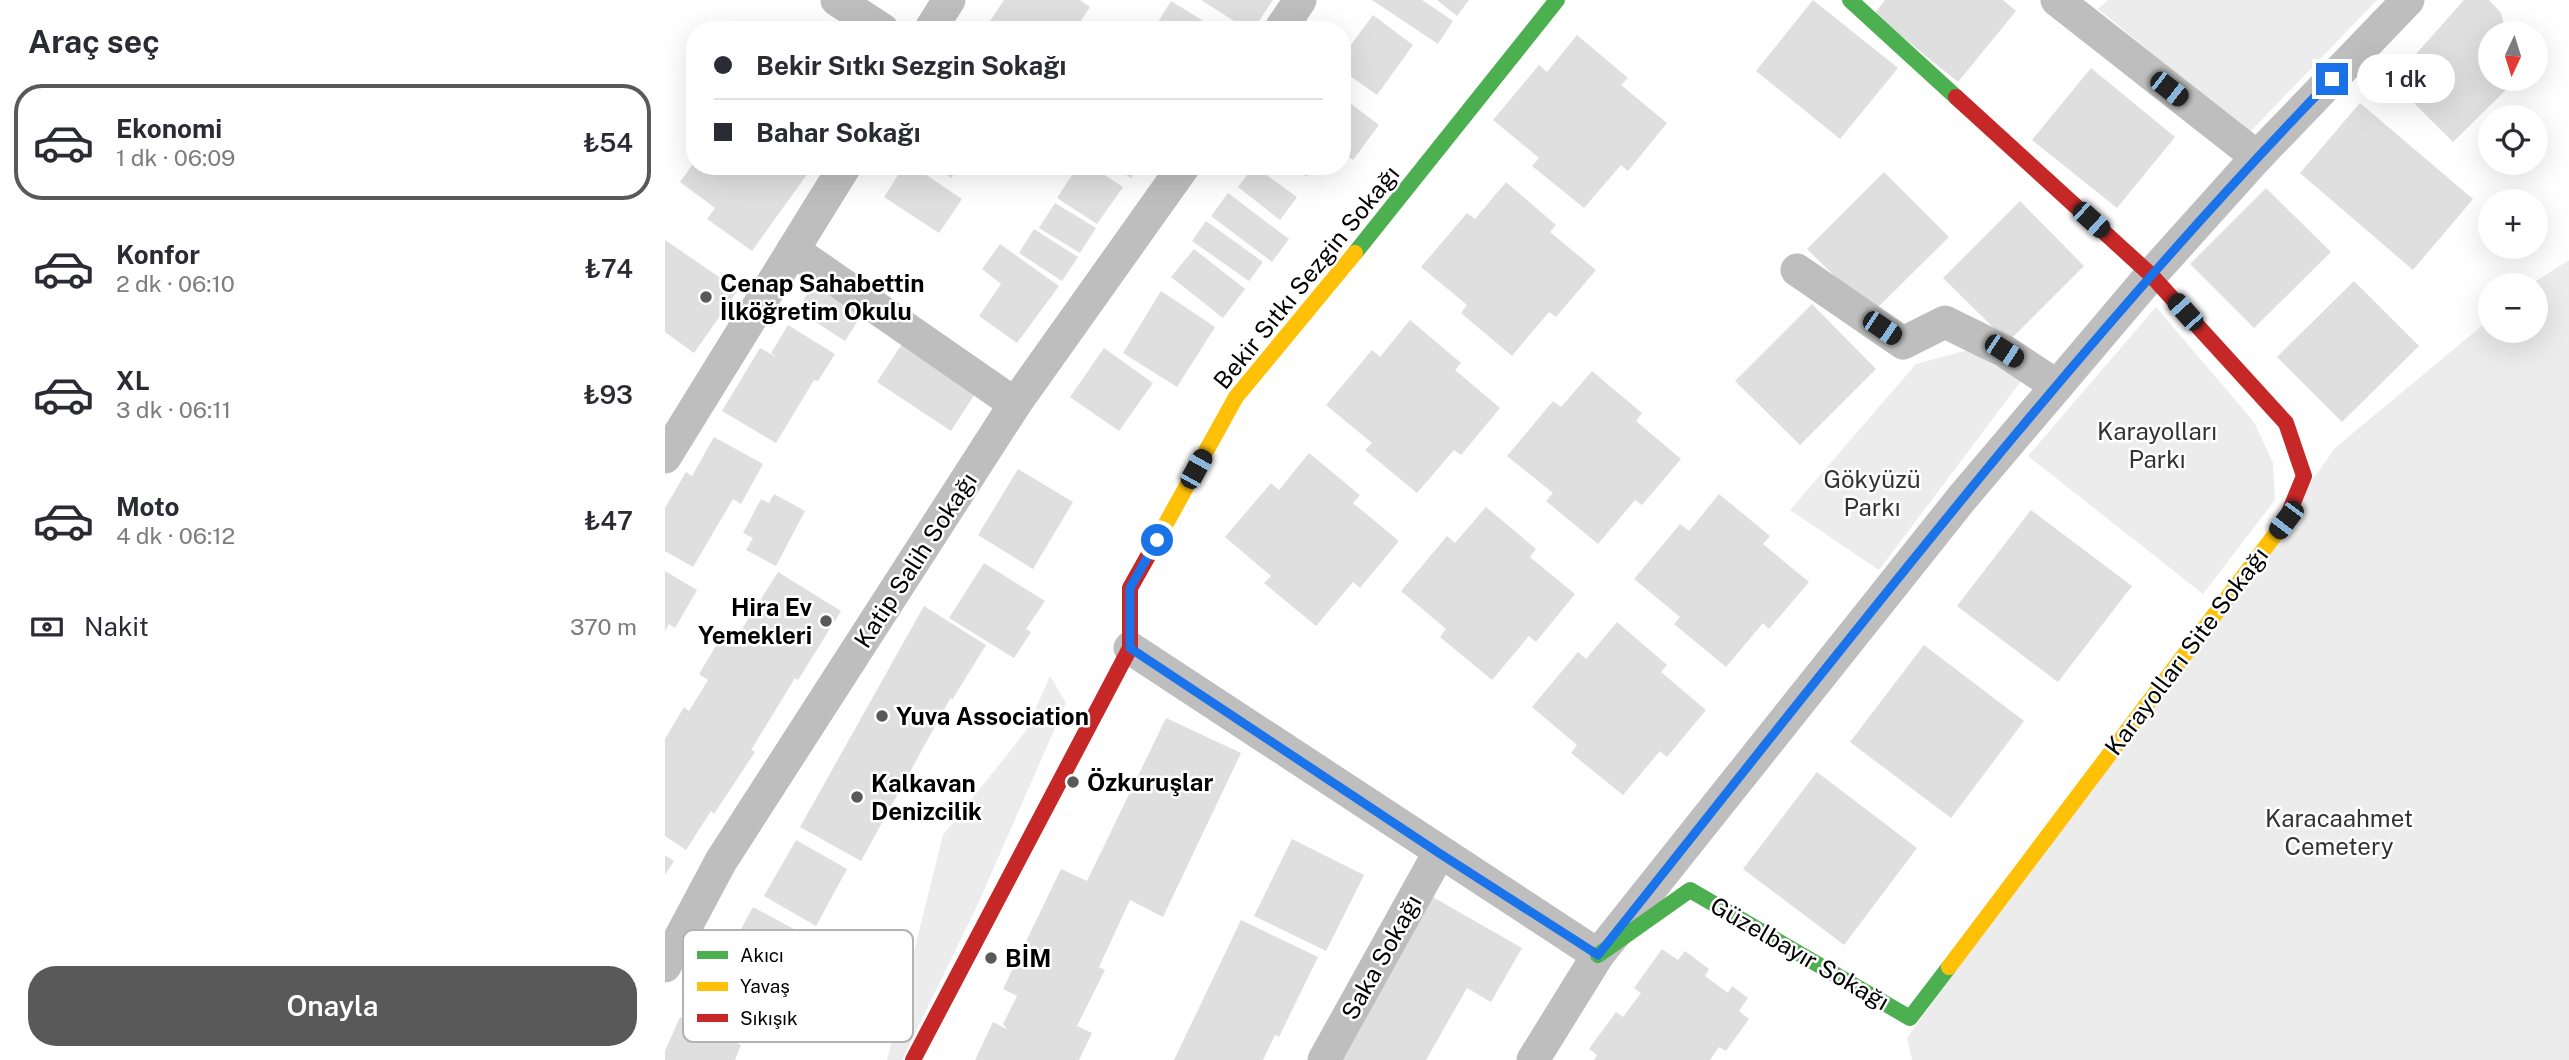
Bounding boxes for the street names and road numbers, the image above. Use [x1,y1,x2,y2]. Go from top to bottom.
street label: Bekir Sıtkı Sezgin Sokağı [1207,160,1405,394]
street label: Katip Salih Sokağı [848,467,982,653]
street label: Karayolları Site Sokağı [2099,542,2273,760]
street label: Saka Sokağı [1335,890,1427,1024]
street label: Güzelbayır Sokağı [1706,890,1894,1016]

